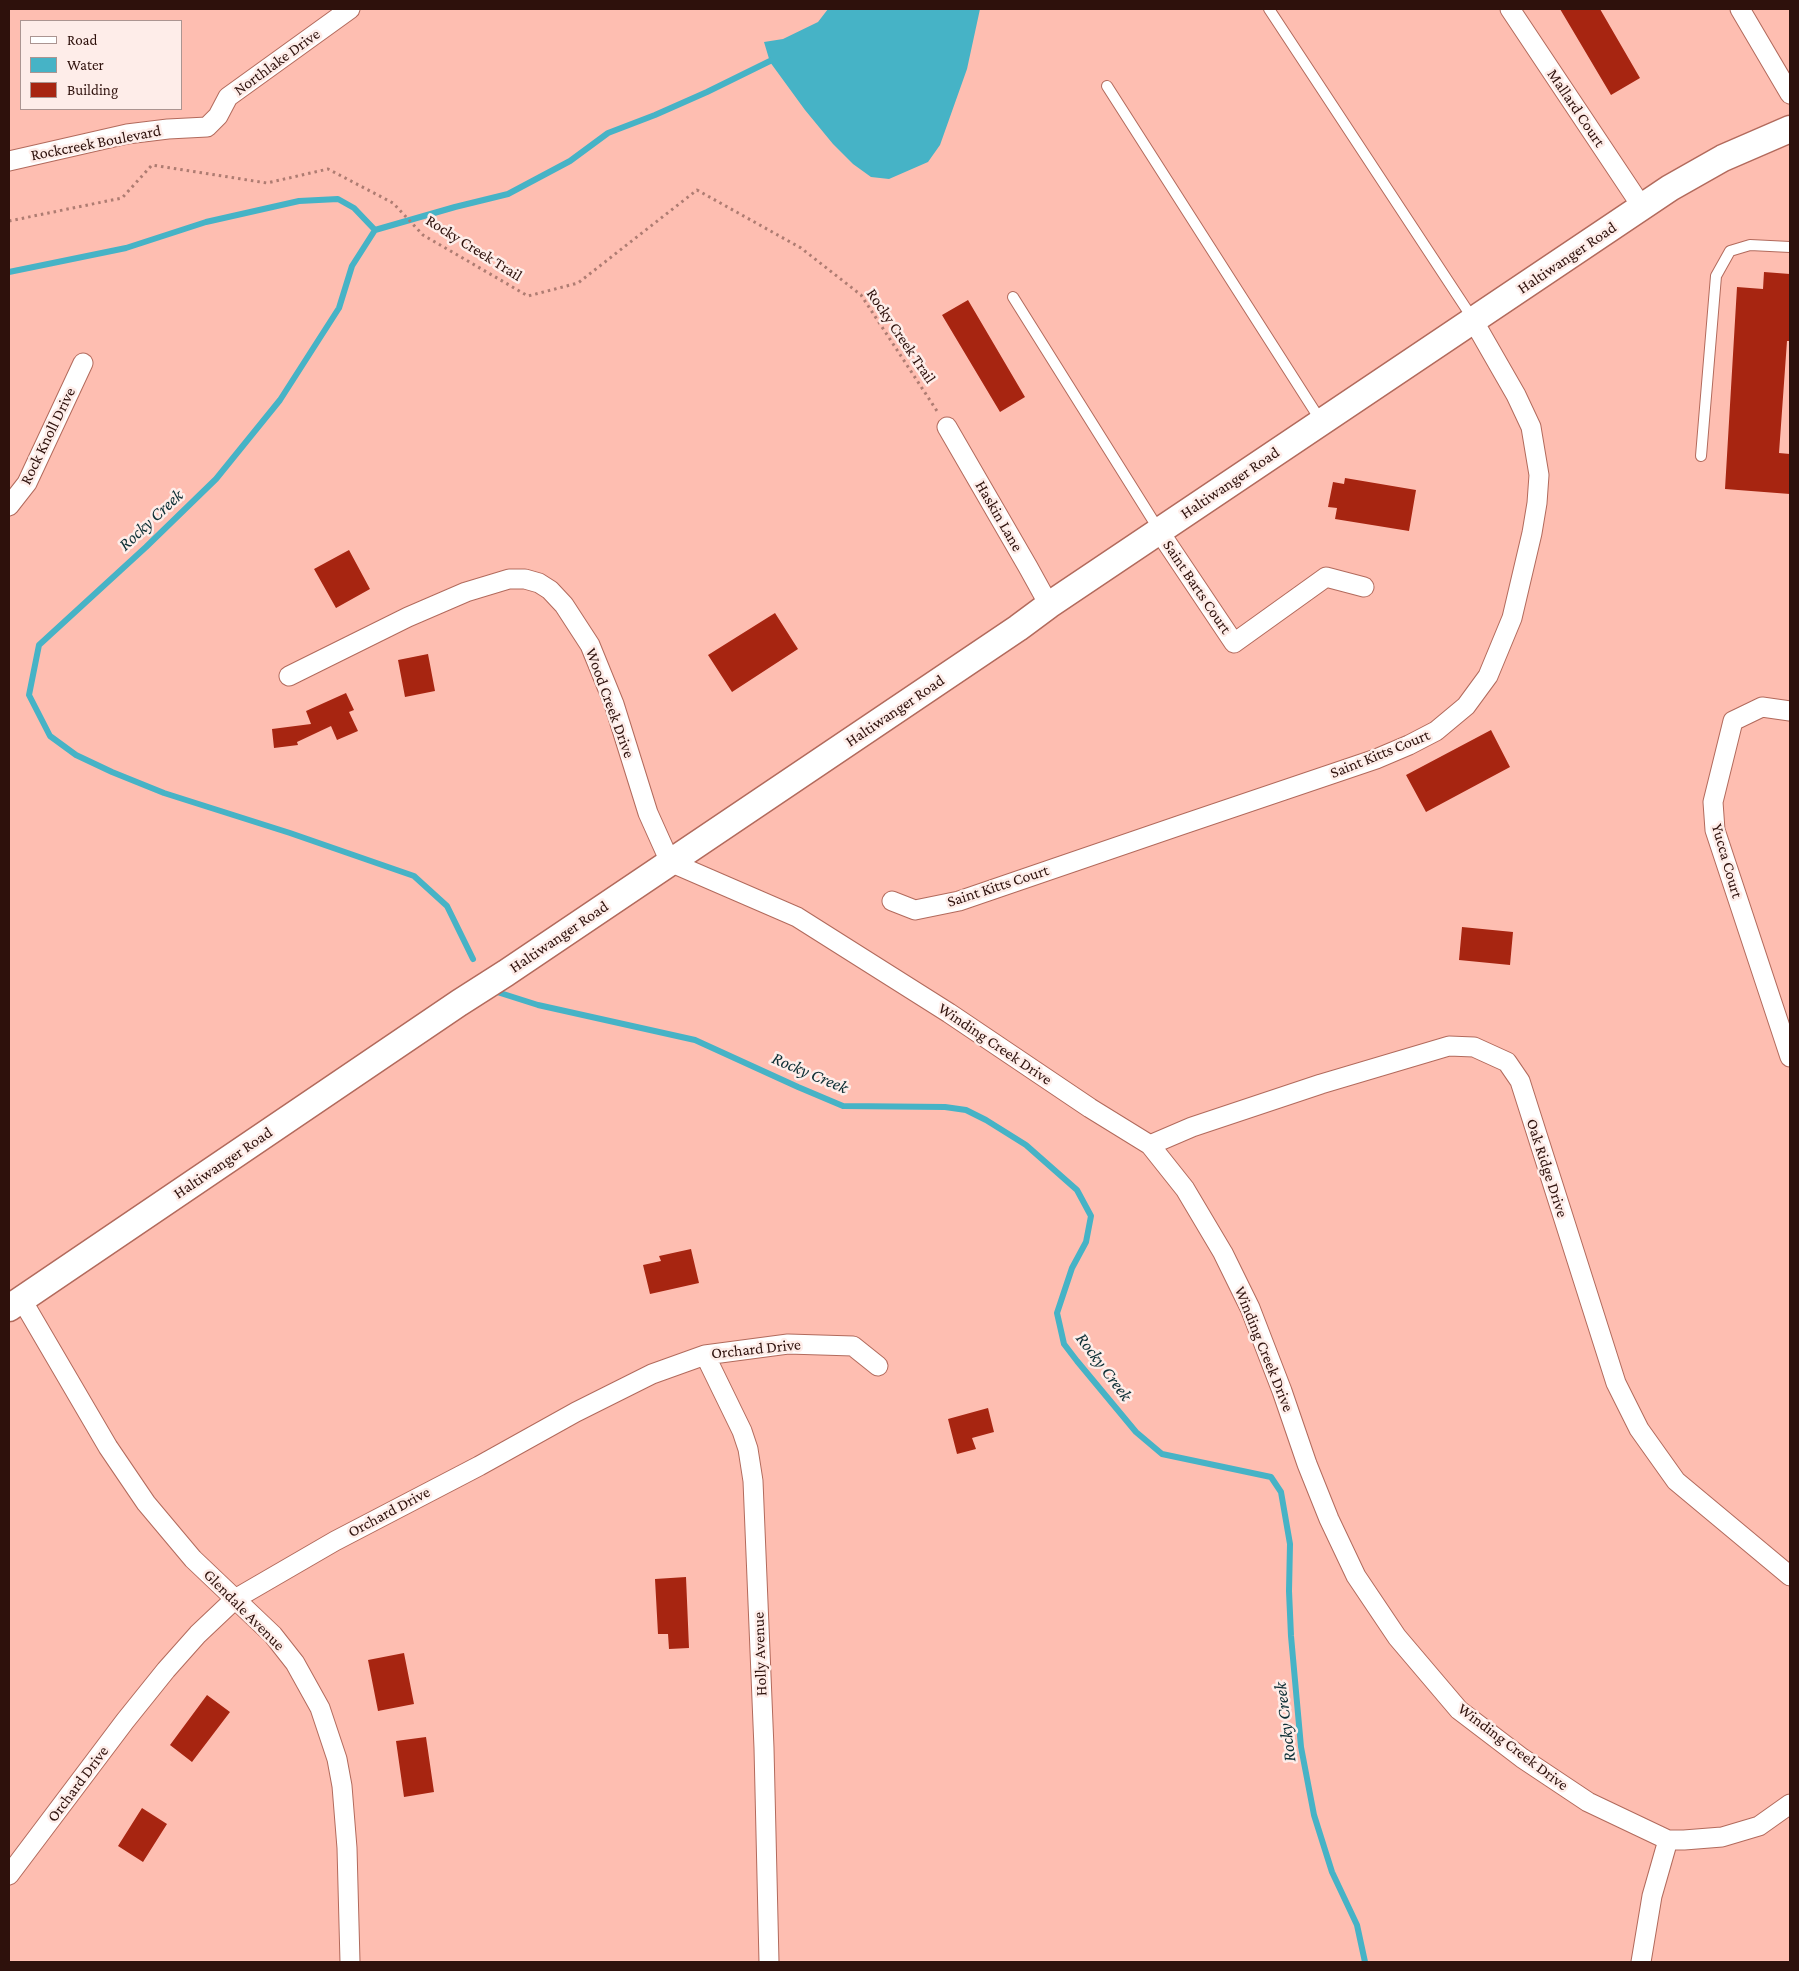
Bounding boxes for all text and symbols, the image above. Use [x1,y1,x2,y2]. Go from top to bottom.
legend [20,20,182,110]
street label: Northlake Drive [230,24,324,100]
text: Road [67,32,97,48]
text: Water [67,57,104,73]
street label: Mallard Court [1543,65,1609,151]
text: Building [67,82,118,98]
street label: Rockcreek Boulevard [29,121,163,165]
street label: Rocky Creek Trail [422,211,526,285]
street label: Haltiwanger Road [1514,218,1620,298]
street label: Rocky Creek Trail [862,285,940,387]
street label: Rock Knoll Drive [16,384,80,488]
street label: Haltiwanger Road [1177,443,1283,523]
street label: Haskin Lane [971,477,1027,555]
water label: Rocky Creek [114,485,188,555]
street label: Saint Barts Court [1159,536,1235,638]
street label: Wood Creek Drive [581,645,639,761]
street label: Haltiwanger Road [842,671,948,751]
street label: Saint Kitts Court [1327,725,1433,783]
street label: Yucca Court [1707,822,1747,900]
street label: Saint Kitts Court [945,861,1051,911]
street label: Haltiwanger Road [506,897,612,977]
street label: Winding Creek Drive [934,999,1056,1089]
water label: Rocky Creek [769,1047,851,1099]
street label: Oak Ridge Drive [1522,1116,1572,1220]
street label: Haltiwanger Road [170,1123,276,1203]
street label: Winding Creek Drive [1230,1284,1298,1414]
water label: Rocky Creek [1071,1328,1137,1406]
street label: Orchard Drive [710,1335,802,1363]
street label: Orchard Drive [345,1482,433,1542]
street label: Glendale Avenue [199,1565,289,1655]
street label: Holly Avenue [749,1612,771,1696]
water label: Rocky Creek [1269,1681,1301,1763]
street label: Winding Creek Drive [1454,1699,1572,1795]
street label: Orchard Drive [43,1742,113,1826]

